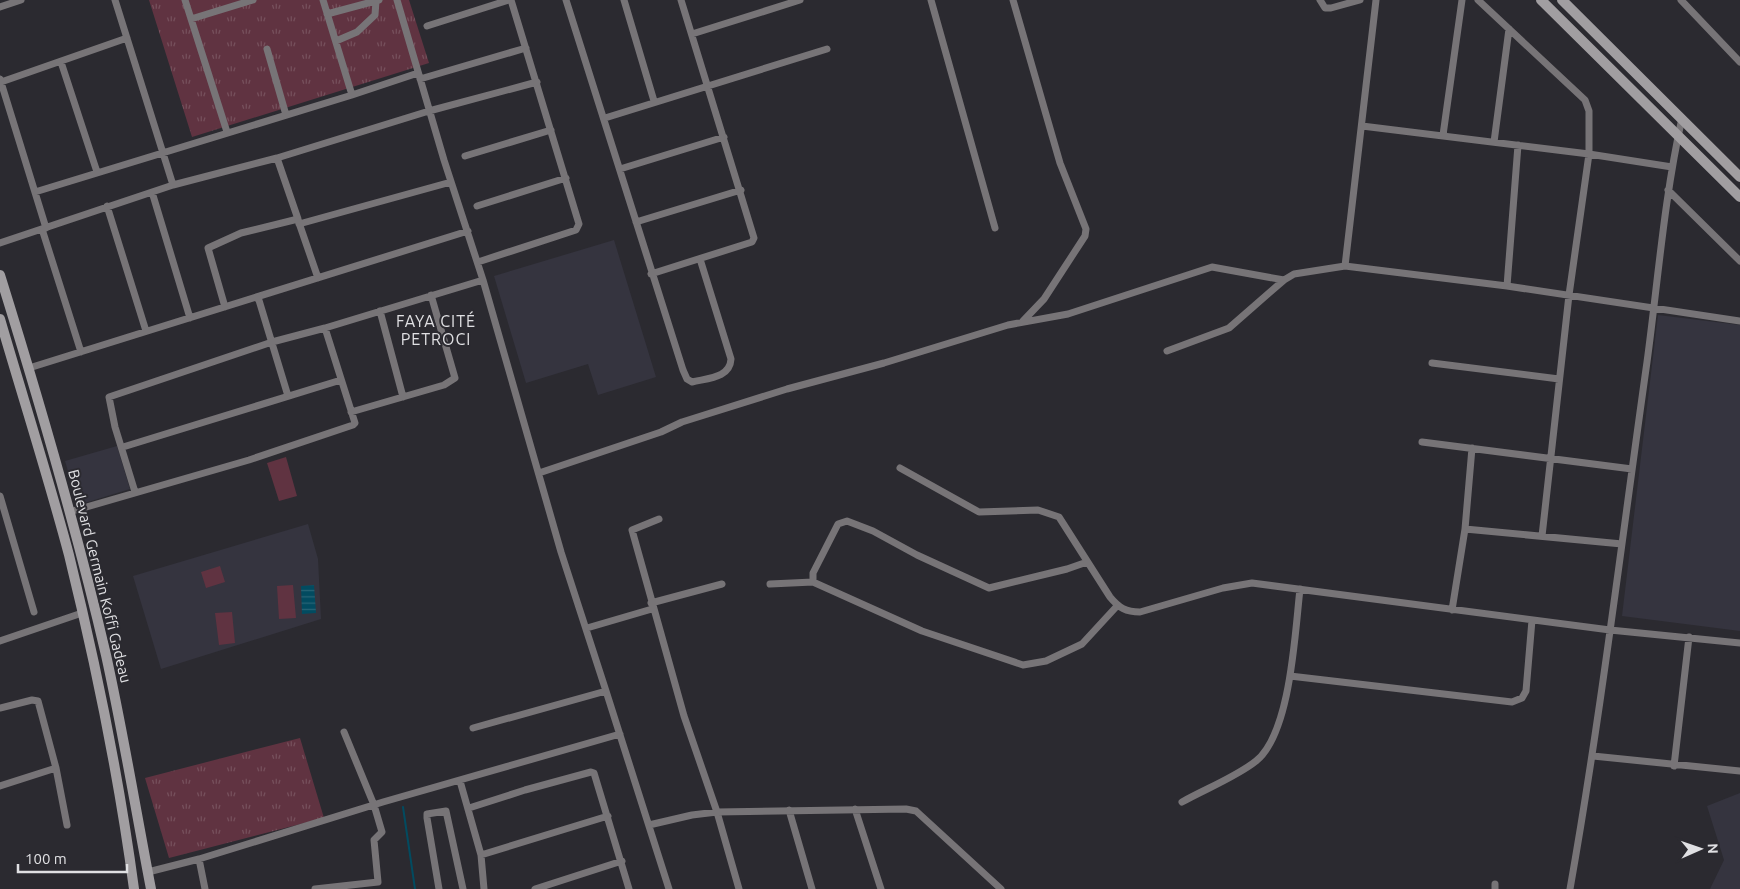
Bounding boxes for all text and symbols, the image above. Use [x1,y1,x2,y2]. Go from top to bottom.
district label: FAYA CITÉ PETROCI [396,310,476,348]
street label: Boulevard Germain Koffi Gadeau [65,467,135,685]
north arrow [1675,824,1725,874]
scale bar [18,842,126,874]
text: N [1705,843,1721,854]
text: 100 m [25,850,67,867]

